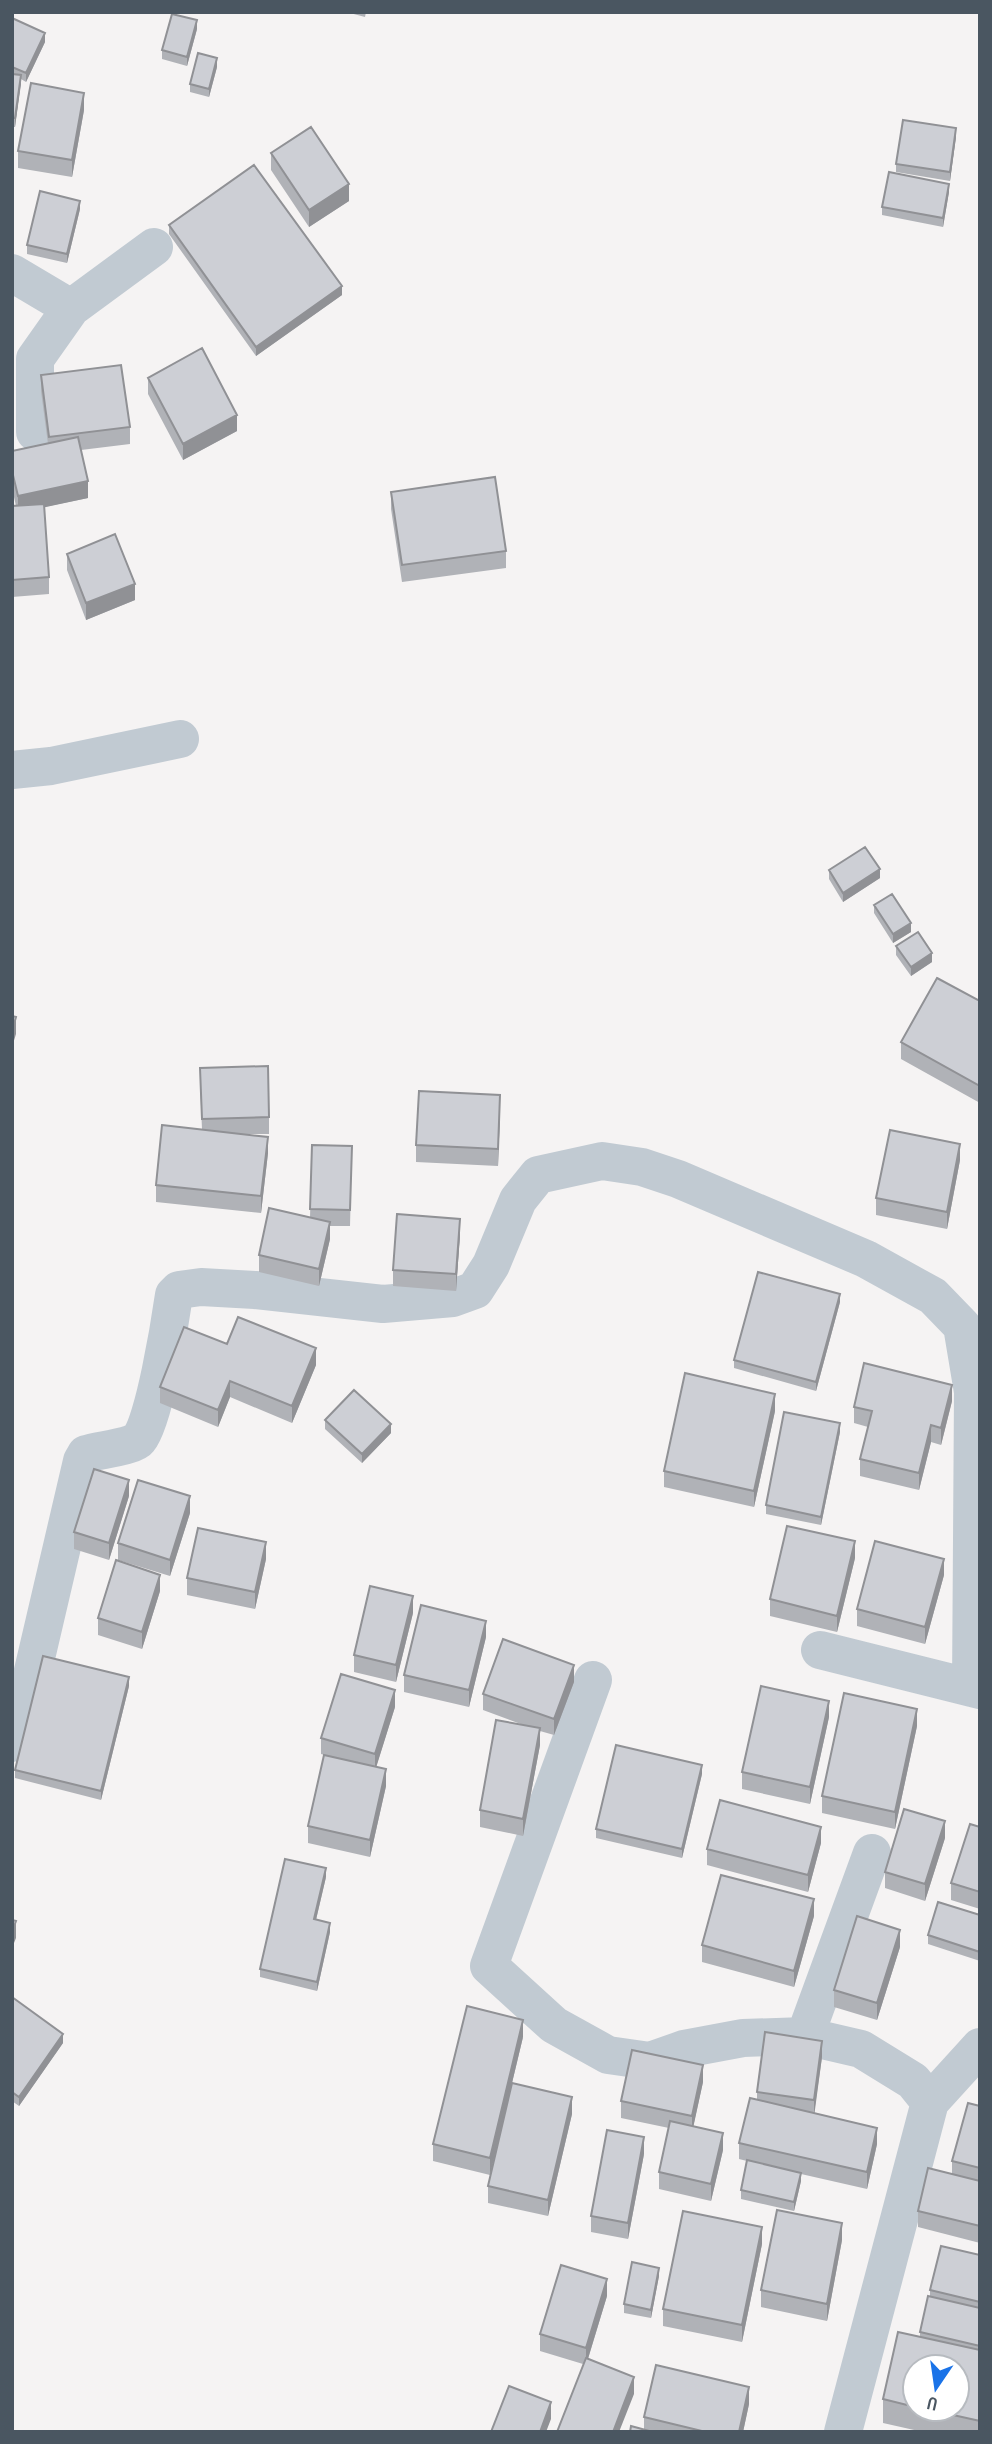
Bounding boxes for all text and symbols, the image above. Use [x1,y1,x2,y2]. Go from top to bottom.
north arrow [901,2353,971,2423]
text: U [925,2391,940,2415]

